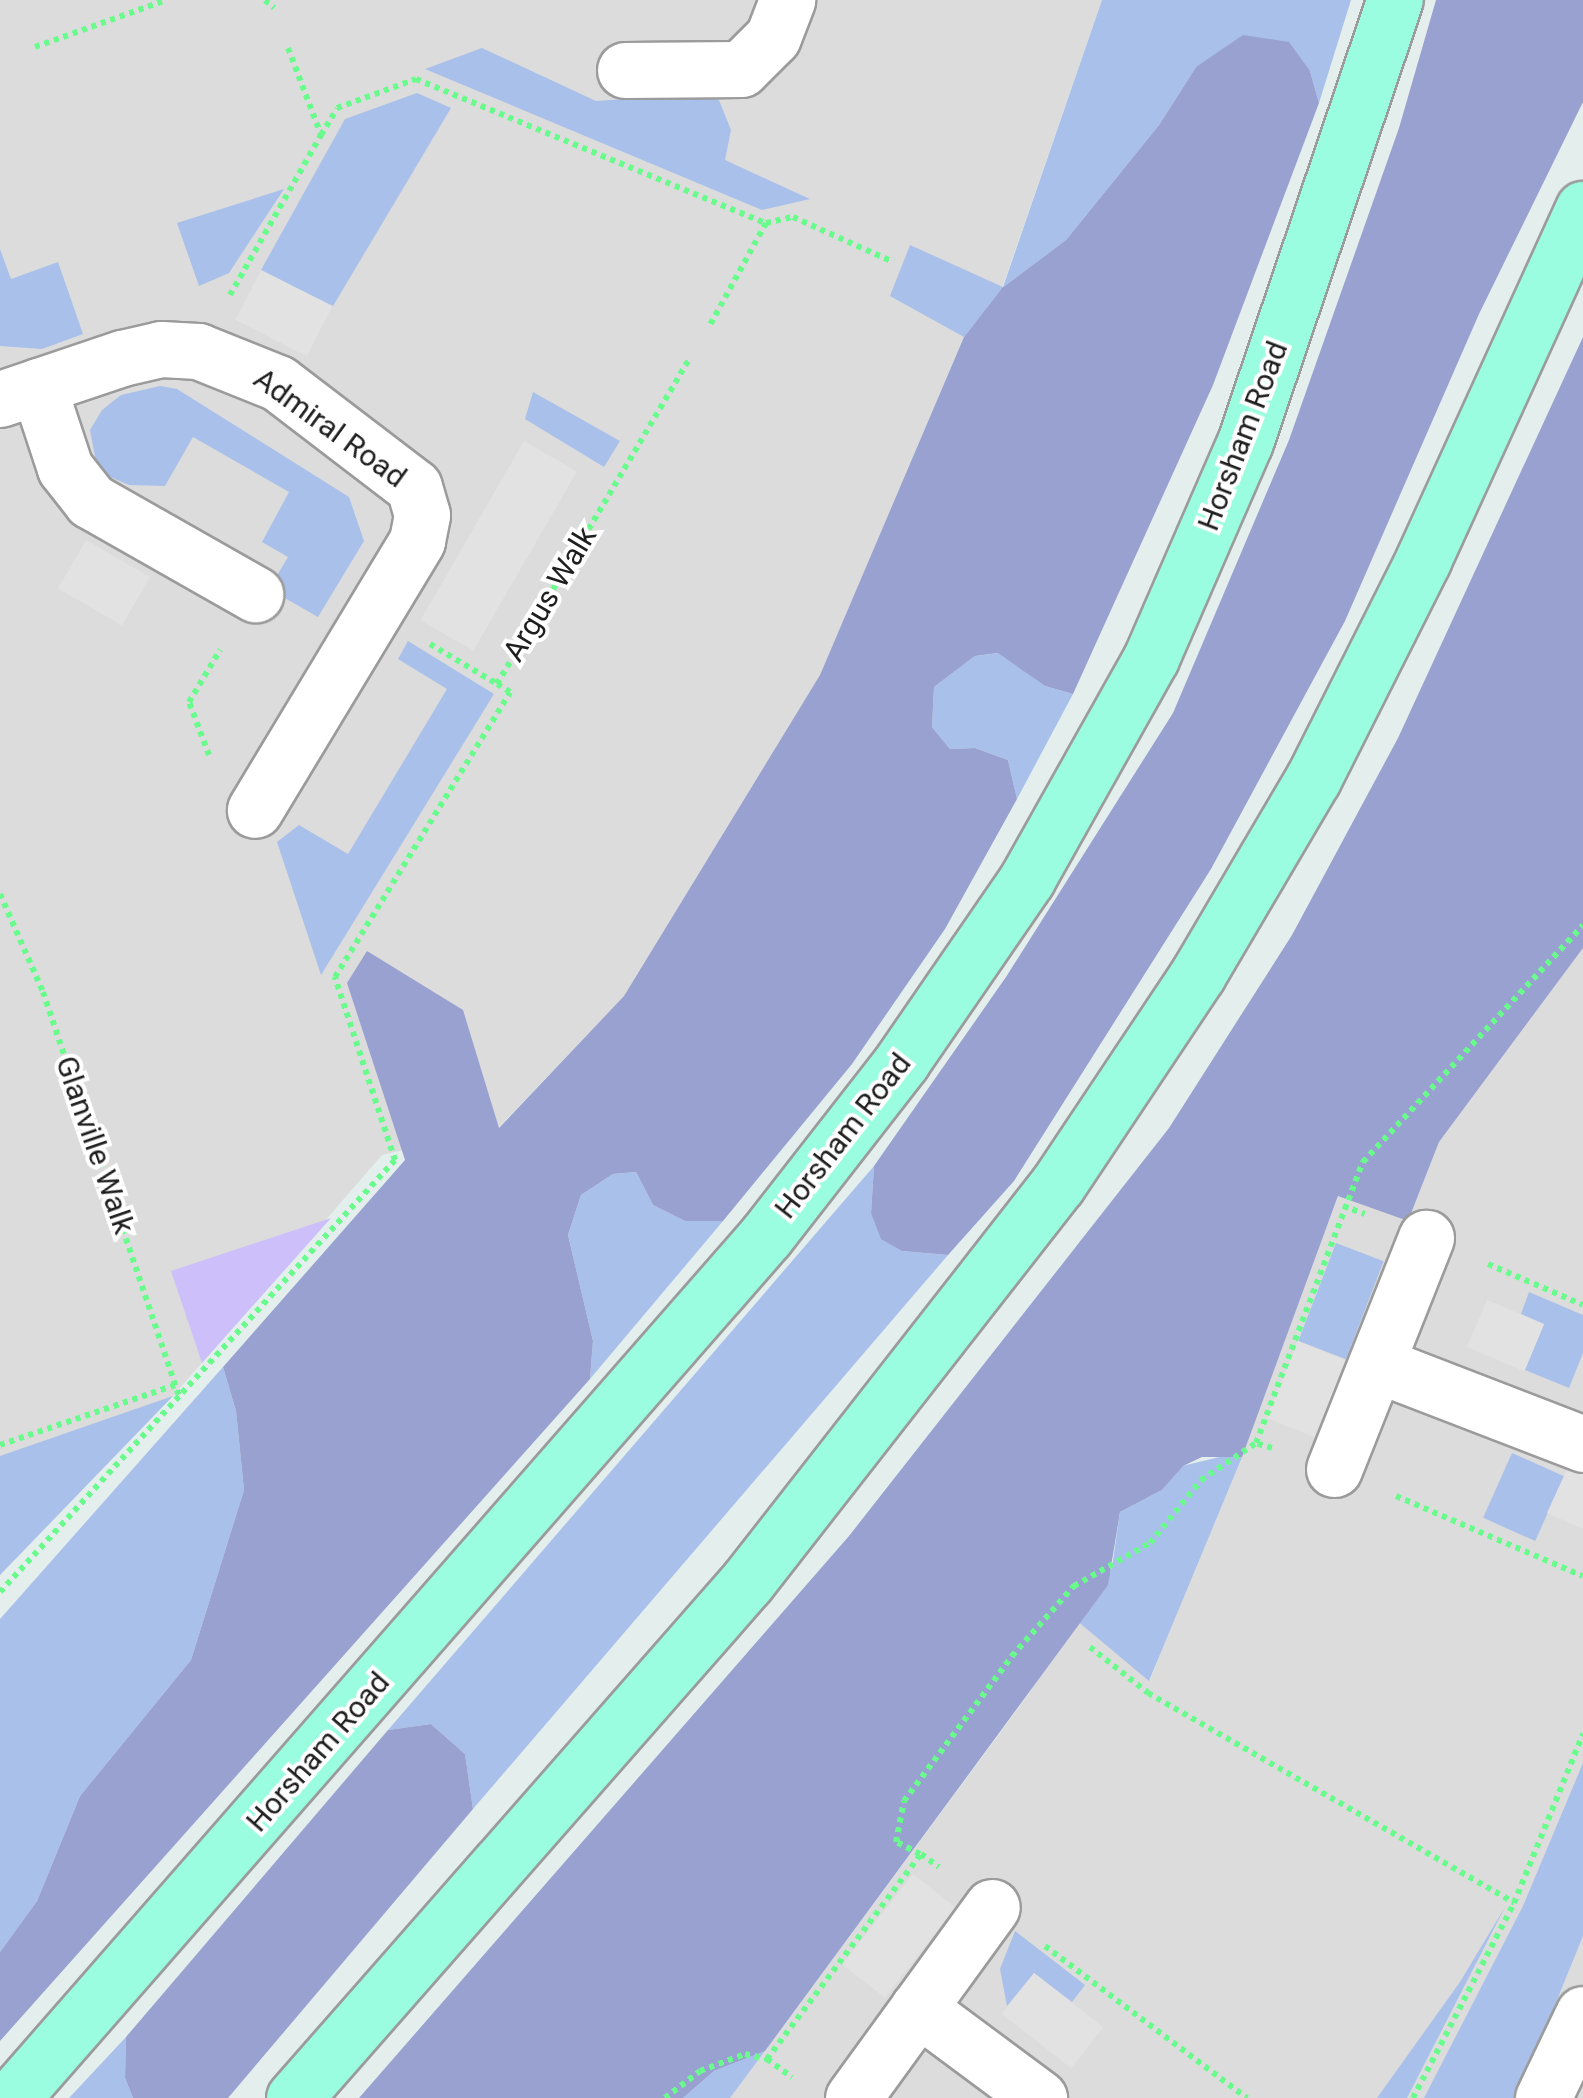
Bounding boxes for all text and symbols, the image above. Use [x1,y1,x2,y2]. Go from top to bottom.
street label: Horsham Road [1190,336,1296,536]
street label: Admiral Road [247,361,413,495]
street label: Argus Walk [496,520,604,668]
street label: Horsham Road [767,1046,919,1226]
street label: Glanville Walk [48,1052,142,1238]
street label: Horsham Road [239,1665,397,1839]

